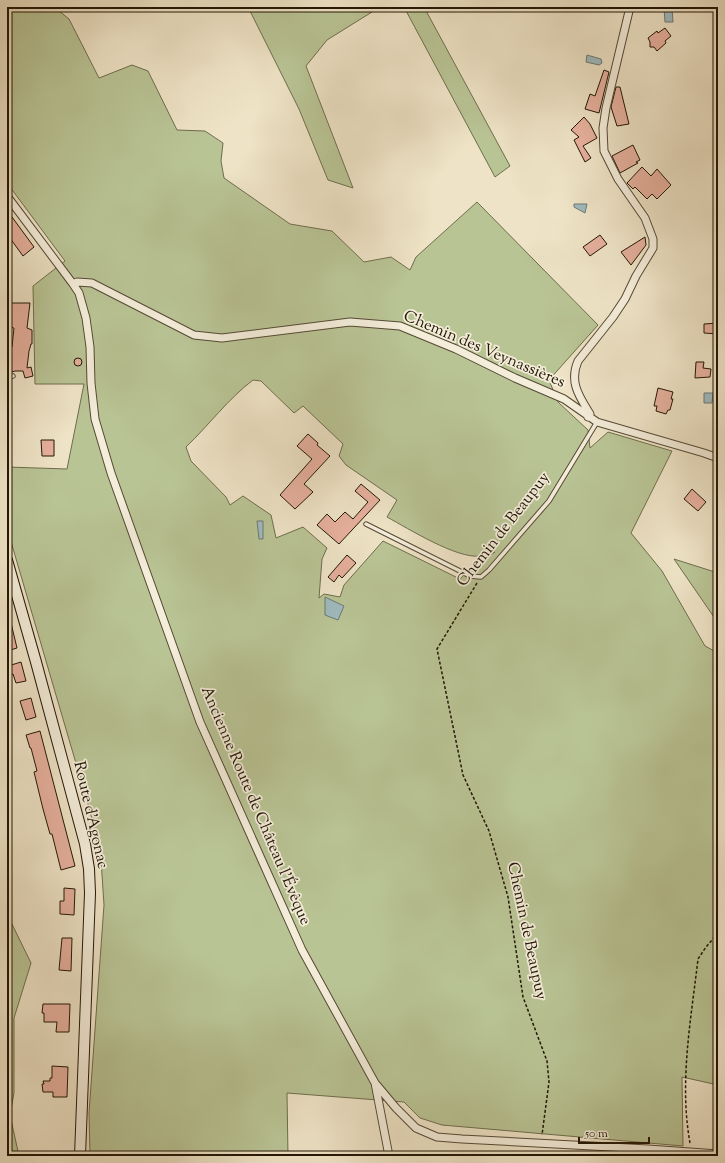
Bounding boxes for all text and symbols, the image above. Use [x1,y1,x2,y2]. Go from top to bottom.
street label: Chemin des Veynassières [399,305,569,395]
street label: Chemin de Beaupuy [452,468,556,592]
street label: Ancienne Route de Château l'Évêque [194,683,316,929]
street label: Route d'Agonac [66,759,114,871]
street label: Chemin de Beaupuy [500,860,552,1002]
scale bar [579,1119,649,1145]
text: 50 m [584,1125,608,1143]

